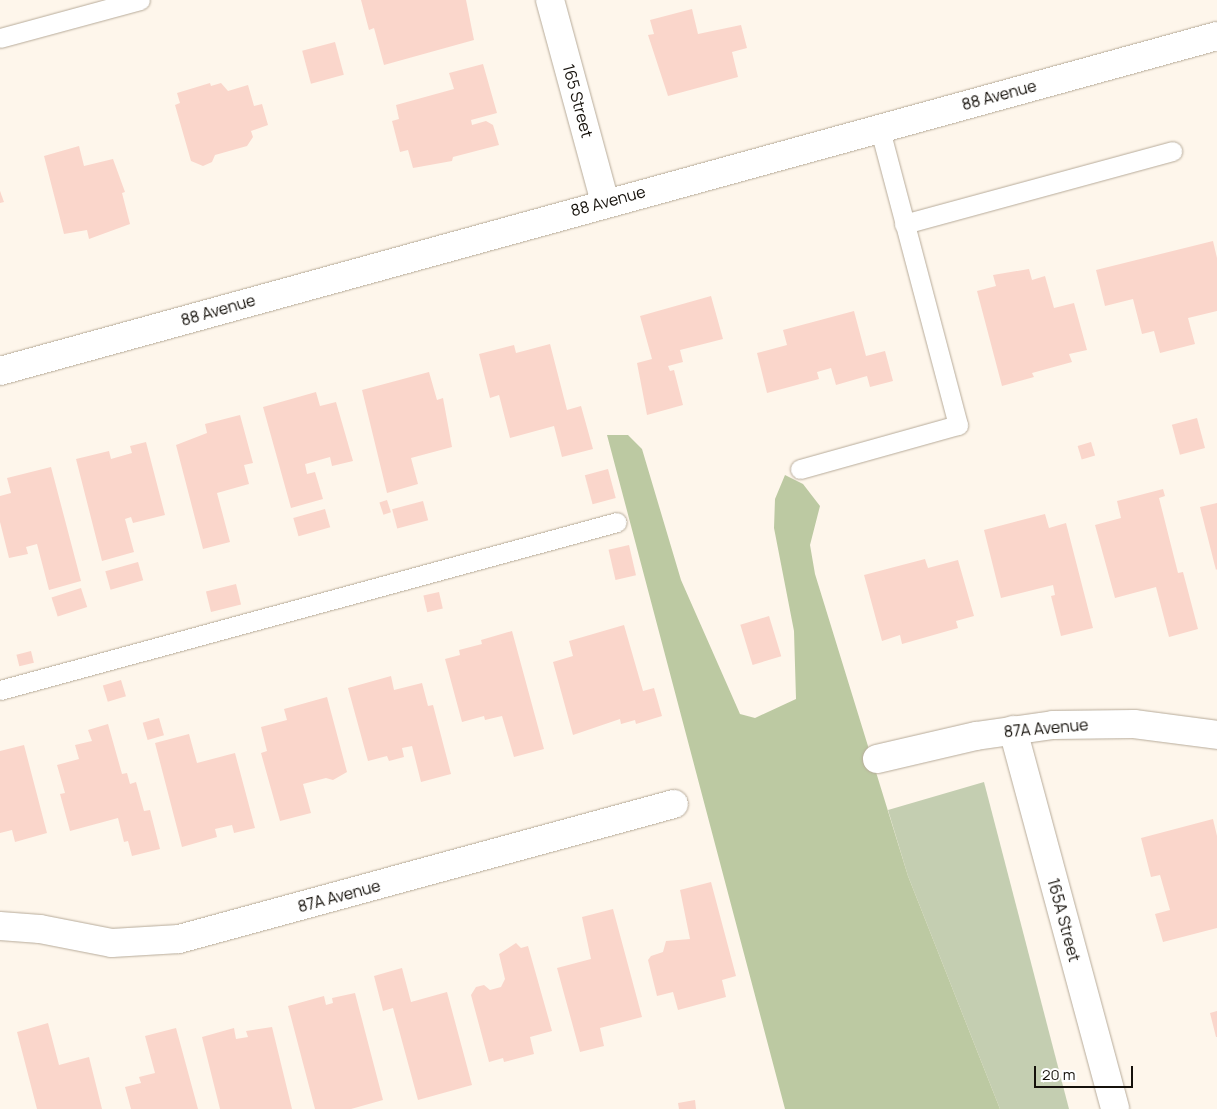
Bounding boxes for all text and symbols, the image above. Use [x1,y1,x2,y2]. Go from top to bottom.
street label: 165 Street [559,62,597,140]
street label: 88 Avenue [960,76,1038,114]
street label: 88 Avenue [569,182,647,220]
street label: 88 Avenue [179,290,257,330]
street label: 87A Avenue [1003,715,1089,741]
street label: 87A Avenue [296,876,382,916]
street label: 165A Street [1044,876,1084,964]
scale bar [1037,1056,1136,1088]
text: 20 m [1042,1064,1075,1085]

